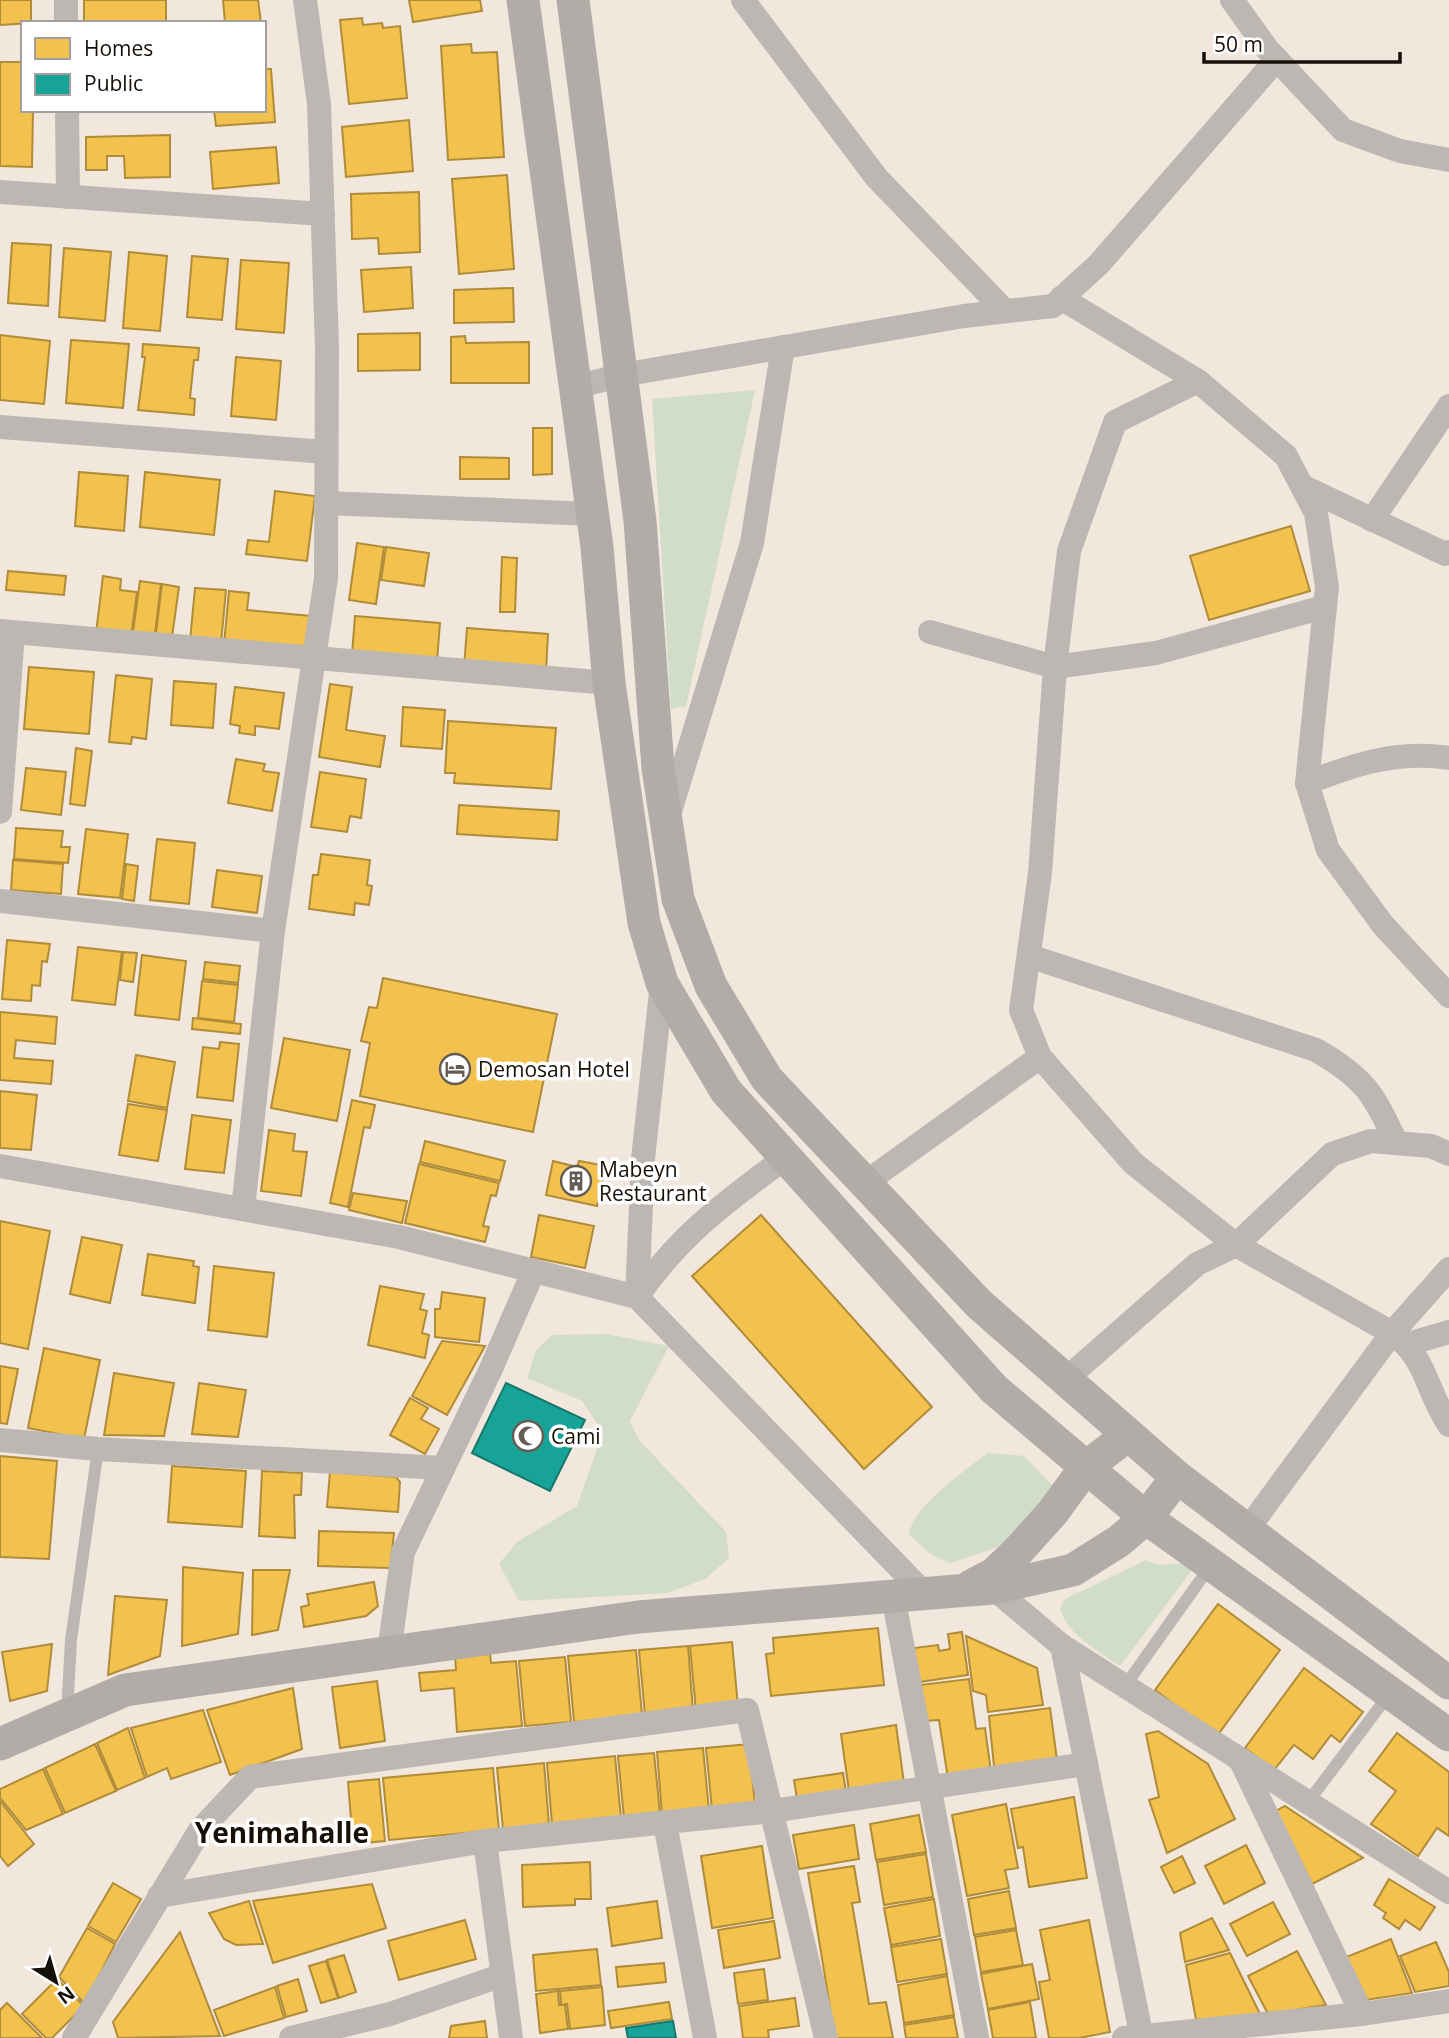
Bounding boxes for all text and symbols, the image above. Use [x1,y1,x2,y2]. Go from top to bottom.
legend [21,21,266,112]
scale bar [1204,21,1400,65]
text: 50 m [1214,30,1263,58]
text: Homes [84,34,153,62]
text: Public [84,69,143,97]
hotel icon: Demosan Hotel [438,1052,472,1086]
place label: Demosan Hotel [478,1055,630,1083]
place label: Mabeyn Restaurant [599,1155,706,1207]
building icon: Mabeyn Restaurant [559,1164,593,1198]
mosque icon: Cami [511,1419,545,1453]
place label: Cami [551,1422,601,1450]
district label: Yenimahalle [195,1813,369,1851]
north arrow [21,1947,91,2017]
text: N [52,1981,80,2011]

